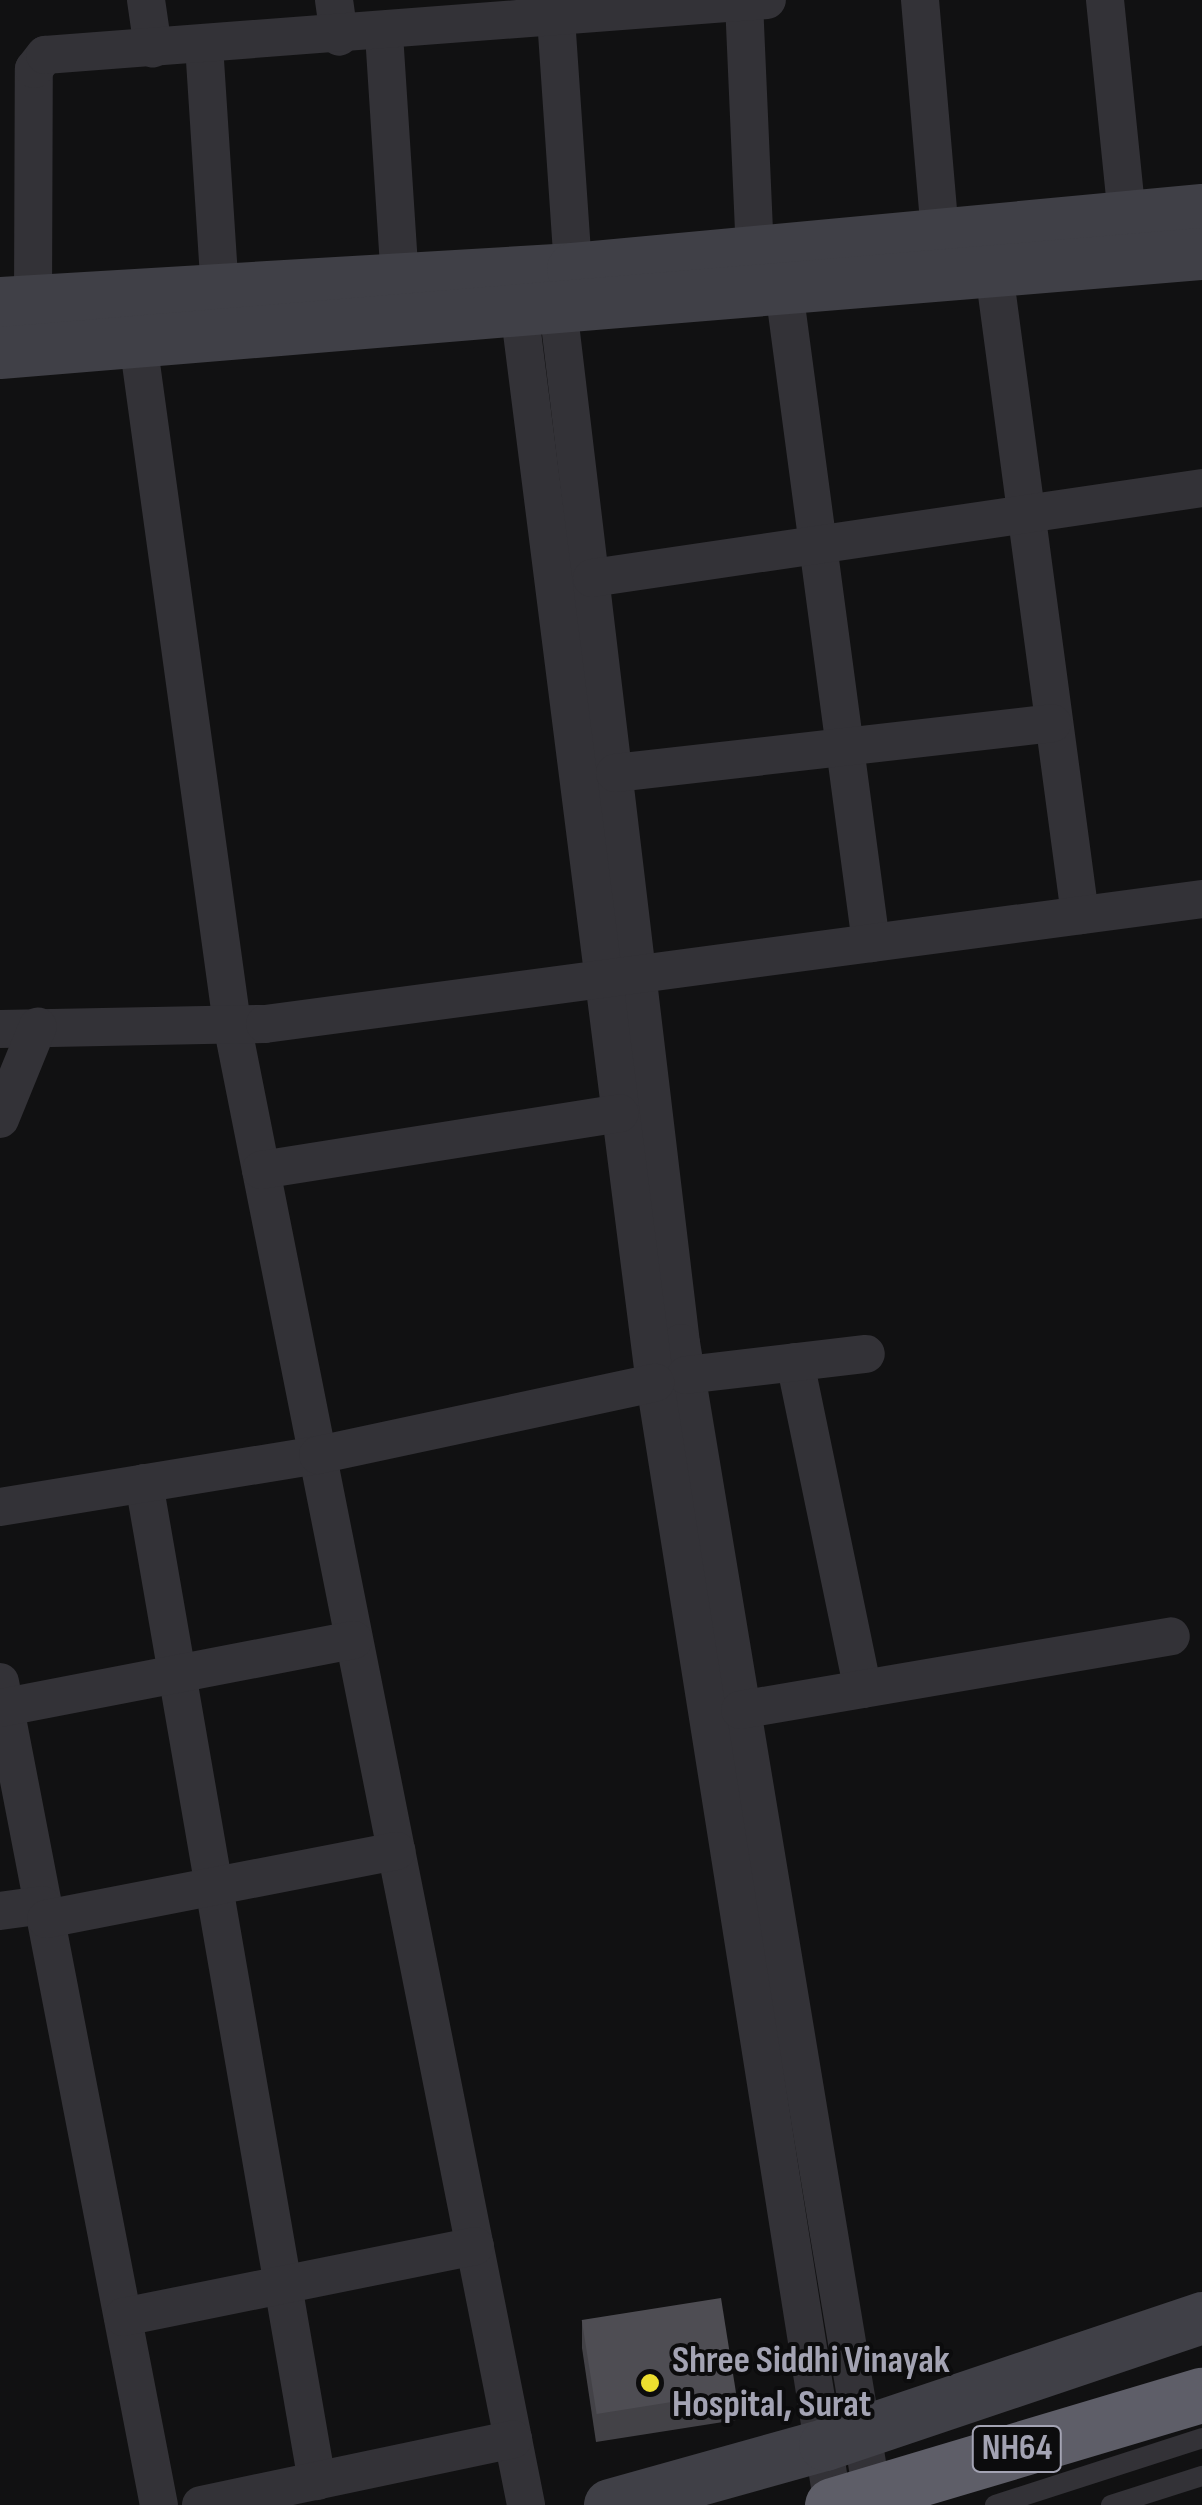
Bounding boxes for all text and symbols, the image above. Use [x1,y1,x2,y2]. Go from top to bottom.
place label: Shree Siddhi Vinayak Hospital, Surat [672,2338,950,2428]
marker: Shree Siddhi Vinayak Hospital, Surat [637,2370,663,2396]
road number: NH64 [970,2419,1064,2479]

